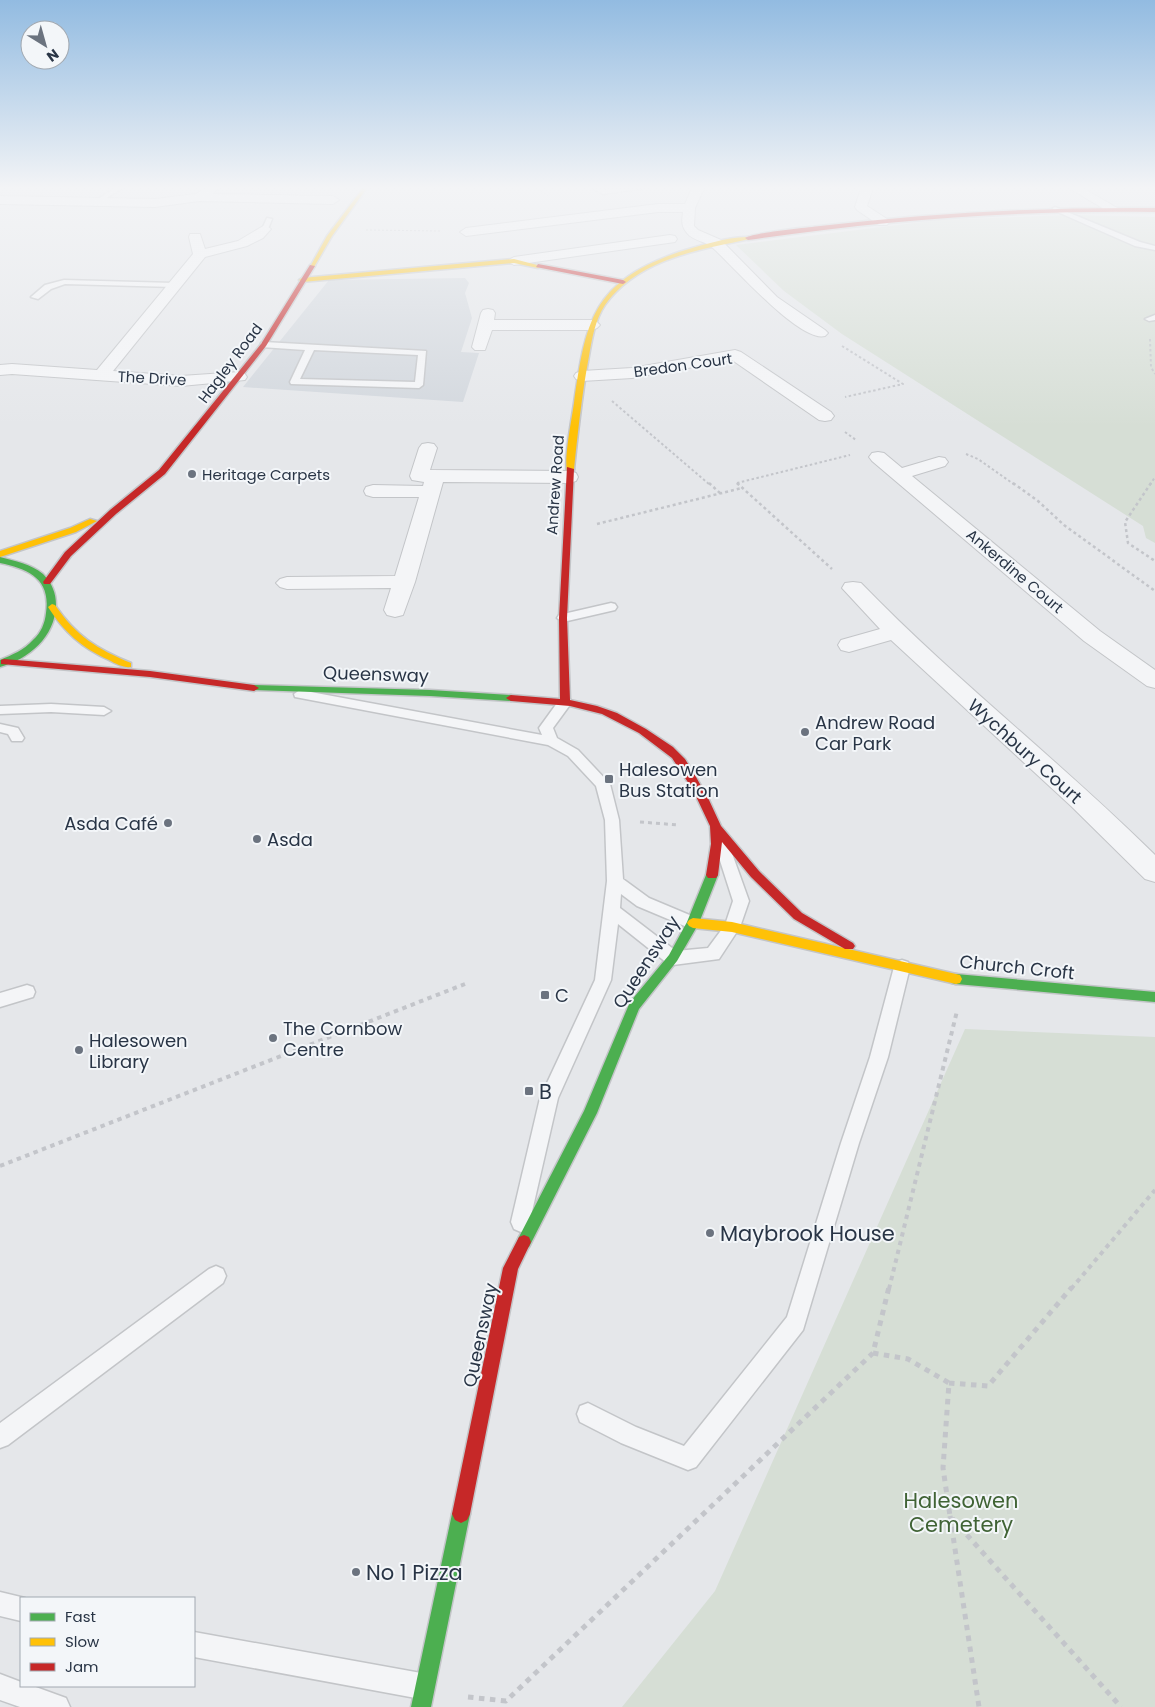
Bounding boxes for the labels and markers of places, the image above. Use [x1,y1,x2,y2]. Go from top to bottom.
place label: Heritage Carpets [202,464,330,485]
marker: Heritage Carpets [186,468,198,480]
place label: Andrew Road Car Park [815,710,935,756]
marker: Andrew Road Car Park [799,726,811,738]
place label: Halesowen Bus Station [619,757,719,803]
marker: Halesowen Bus Station [603,773,615,785]
place label: Asda Café [64,811,158,836]
marker: Asda Café [162,817,174,829]
place label: Asda [267,827,313,852]
marker: Asda [251,833,263,845]
place label: C [555,983,569,1008]
marker: C [539,989,551,1001]
place label: The Cornbow Centre [283,1016,403,1062]
place label: Halesowen Library [89,1028,188,1074]
marker: The Cornbow Centre [267,1032,279,1044]
marker: Halesowen Library [73,1044,85,1056]
place label: B [539,1077,552,1106]
marker: B [523,1085,535,1097]
place label: Maybrook House [720,1219,895,1248]
marker: Maybrook House [704,1227,716,1239]
place label: No 1 Pizza [366,1558,463,1587]
marker: No 1 Pizza [350,1566,362,1578]

